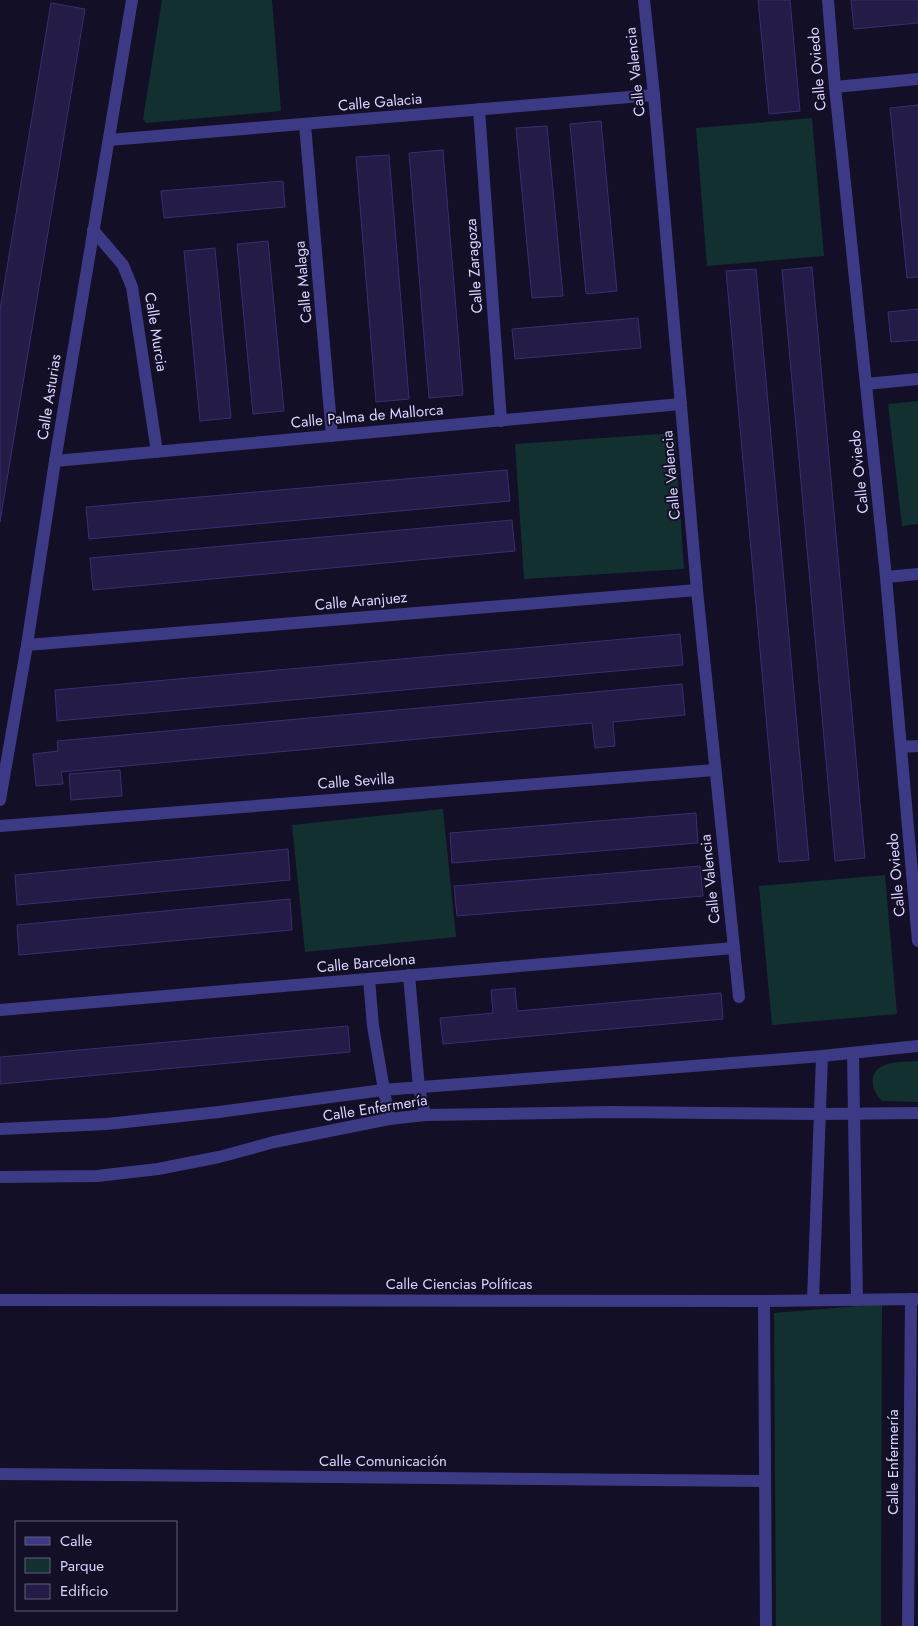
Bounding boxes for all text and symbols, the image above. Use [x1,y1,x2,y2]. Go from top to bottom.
street label: Calle Valencia [619,26,651,118]
street label: Calle Oviedo [802,26,832,112]
street label: Calle Galacia [337,87,423,117]
street label: Calle Zaragoza [460,218,488,314]
street label: Calle Malaga [288,240,318,324]
street label: Calle Murcia [139,291,173,373]
street label: Calle Asturias [31,353,67,441]
street label: Calle Palma de Mallorca [290,398,444,434]
street label: Calle Valencia [656,429,686,521]
street label: Calle Oviedo [844,429,874,515]
street label: Calle Aranjuez [314,586,408,616]
street label: Calle Sevilla [317,767,395,795]
street label: Calle Oviedo [881,832,911,918]
street label: Calle Valencia [694,833,726,925]
street label: Calle Barcelona [316,948,416,978]
street label: Calle Enfermería [321,1089,429,1127]
street label: Calle Ciencias Políticas [386,1273,532,1295]
street label: Calle Enfermería [882,1409,904,1515]
street label: Calle Comunicación [319,1450,447,1472]
legend [15,1521,178,1611]
text: Calle [60,1530,92,1552]
text: Parque [60,1555,104,1577]
text: Edificio [60,1580,108,1602]

